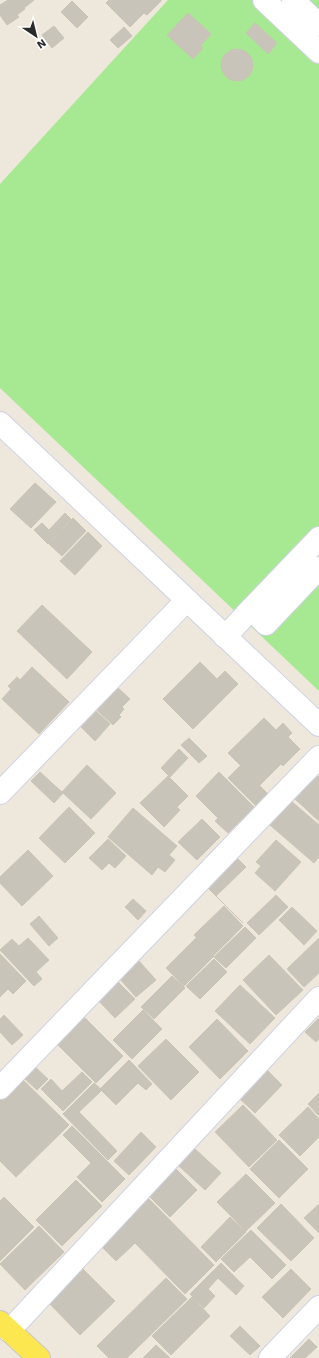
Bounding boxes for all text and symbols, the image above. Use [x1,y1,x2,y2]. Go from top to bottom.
north arrow [16,16,56,56]
text: N [34,36,49,51]

